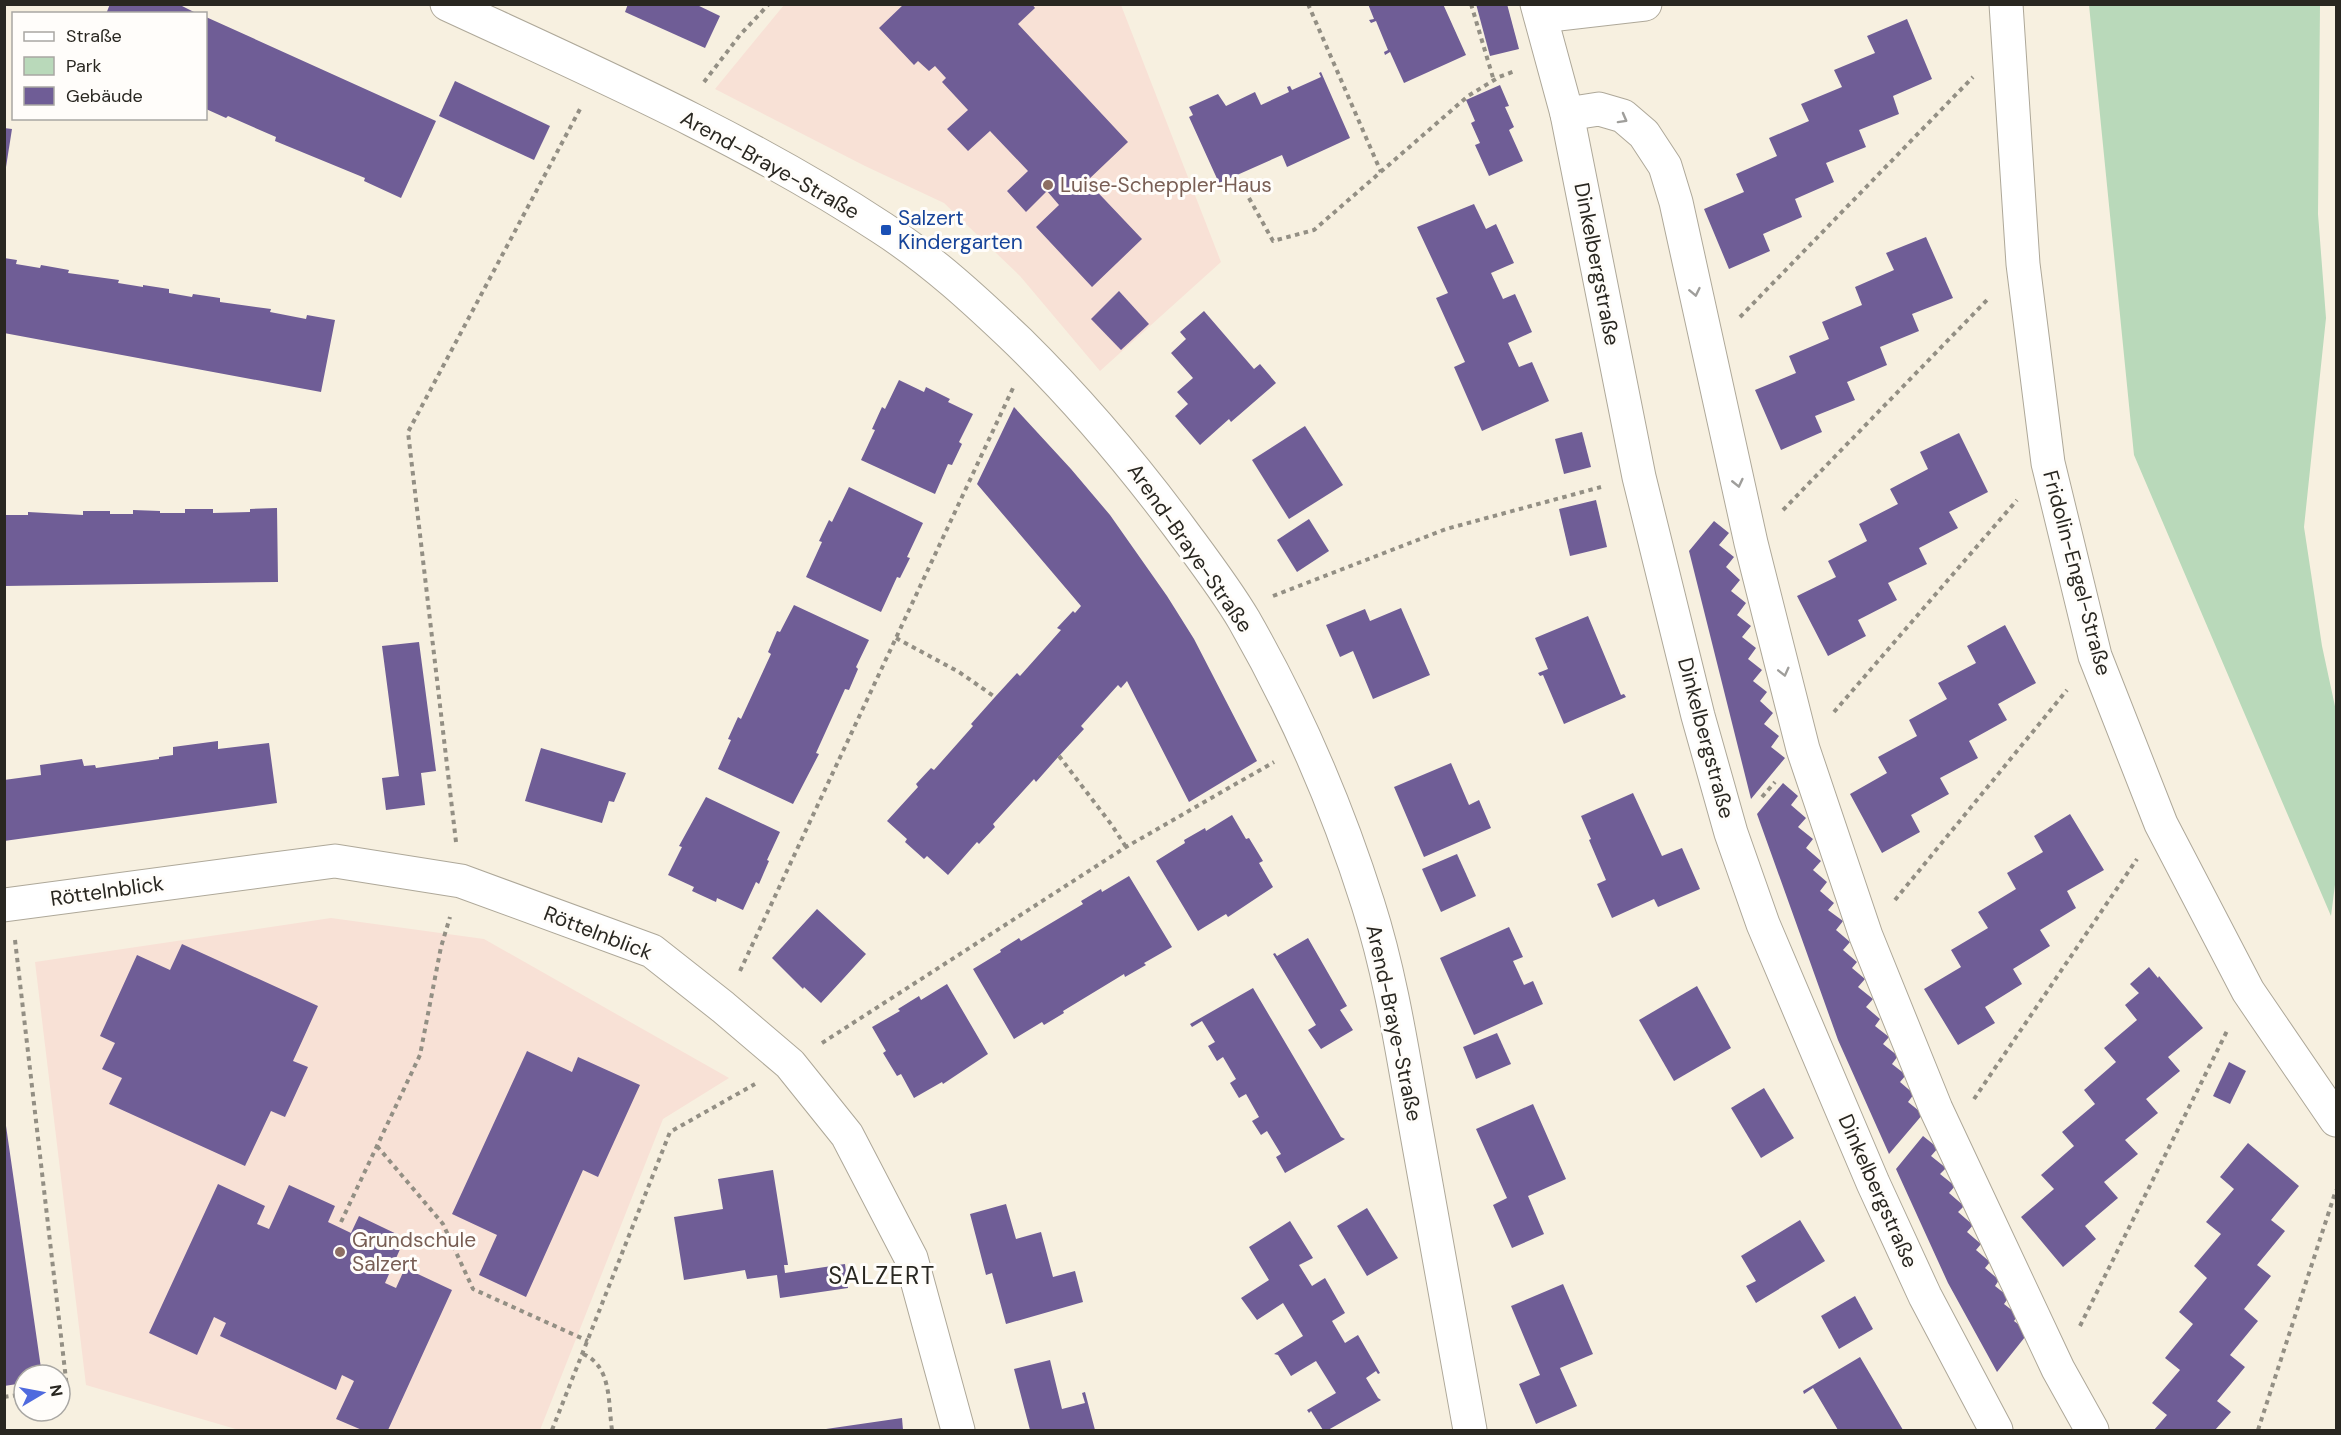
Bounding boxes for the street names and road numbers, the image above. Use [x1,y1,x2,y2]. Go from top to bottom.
street label: Arend-Braye-Straße [676,104,865,226]
street label: Dinkelbergstraße [1567,180,1627,348]
street label: Arend-Braye-Straße [1121,458,1259,638]
street label: Fridolin-Engel-Straße [2036,467,2118,679]
street label: Dinkelbergstraße [1671,655,1741,822]
street label: Röttelnblick [49,869,166,913]
street label: Röttelnblick [540,899,657,967]
street label: Arend-Braye-Straße [1359,922,1429,1124]
street label: Dinkelbergstraße [1832,1110,1924,1272]

